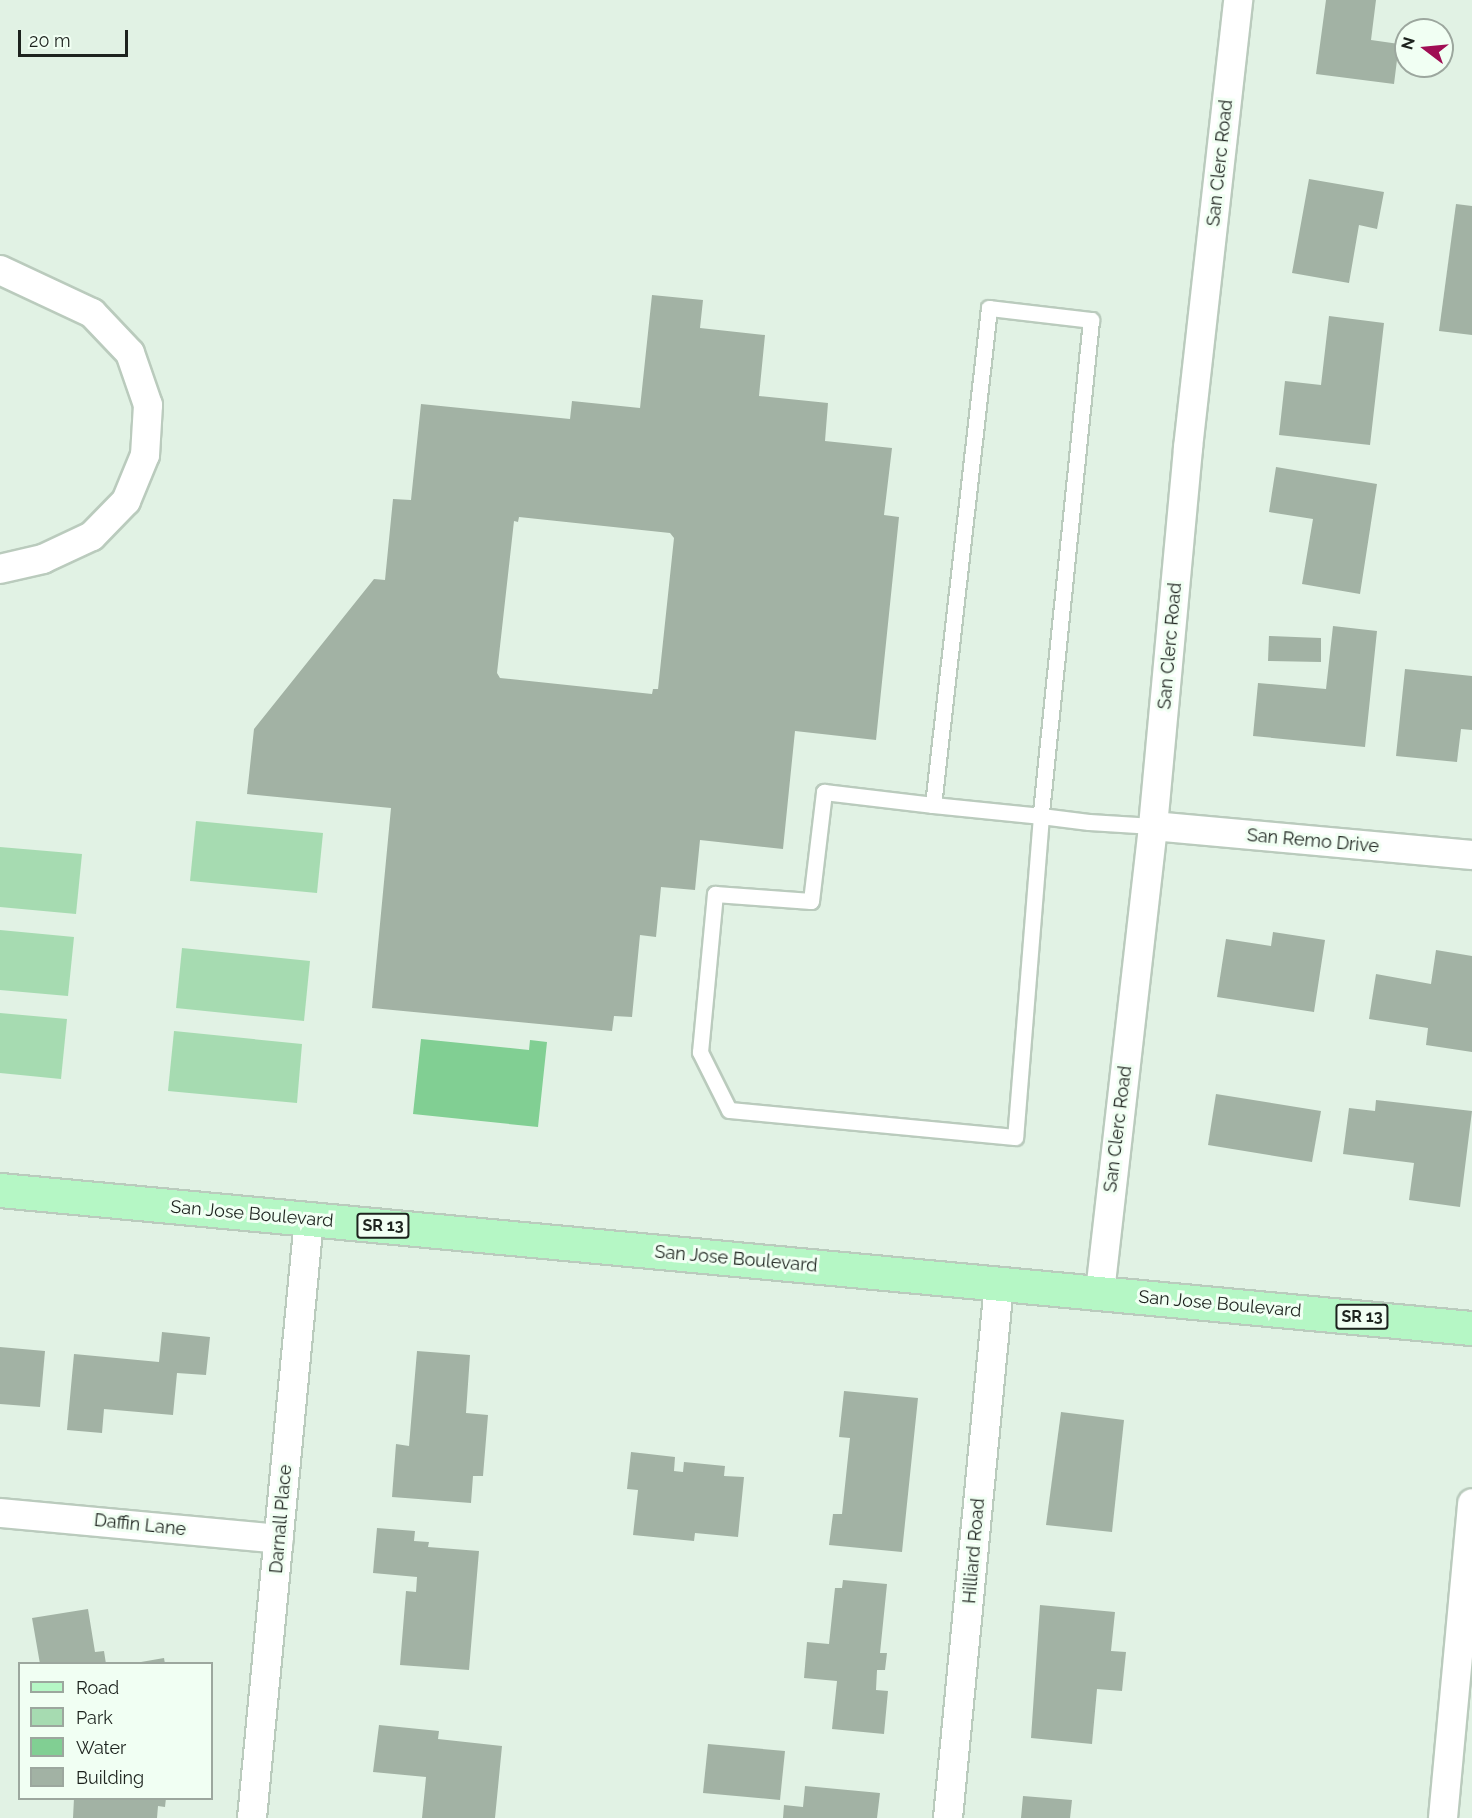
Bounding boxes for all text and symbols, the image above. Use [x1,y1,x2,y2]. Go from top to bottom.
scale bar [21,18,130,56]
north arrow [1394,18,1454,78]
text: 20 m [29,30,71,51]
text: N [1397,35,1419,52]
street label: San Clerc Road [1203,99,1237,227]
street label: San Clerc Road [1154,582,1186,710]
street label: San Remo Drive [1246,824,1380,858]
street label: San Clerc Road [1100,1065,1136,1193]
street label: San Jose Boulevard [169,1196,335,1232]
road number: SR 13 [356,1213,410,1239]
street label: San Jose Boulevard [653,1241,819,1277]
street label: San Jose Boulevard [1137,1286,1303,1322]
road number: SR 13 [1335,1304,1389,1330]
street label: Darnall Place [265,1463,297,1575]
street label: Hilliard Road [959,1497,989,1605]
street label: Daffin Lane [93,1509,187,1541]
legend [18,1662,213,1800]
text: Road [76,1677,119,1698]
text: Park [76,1707,113,1728]
text: Water [76,1737,126,1758]
text: Building [76,1767,144,1788]

